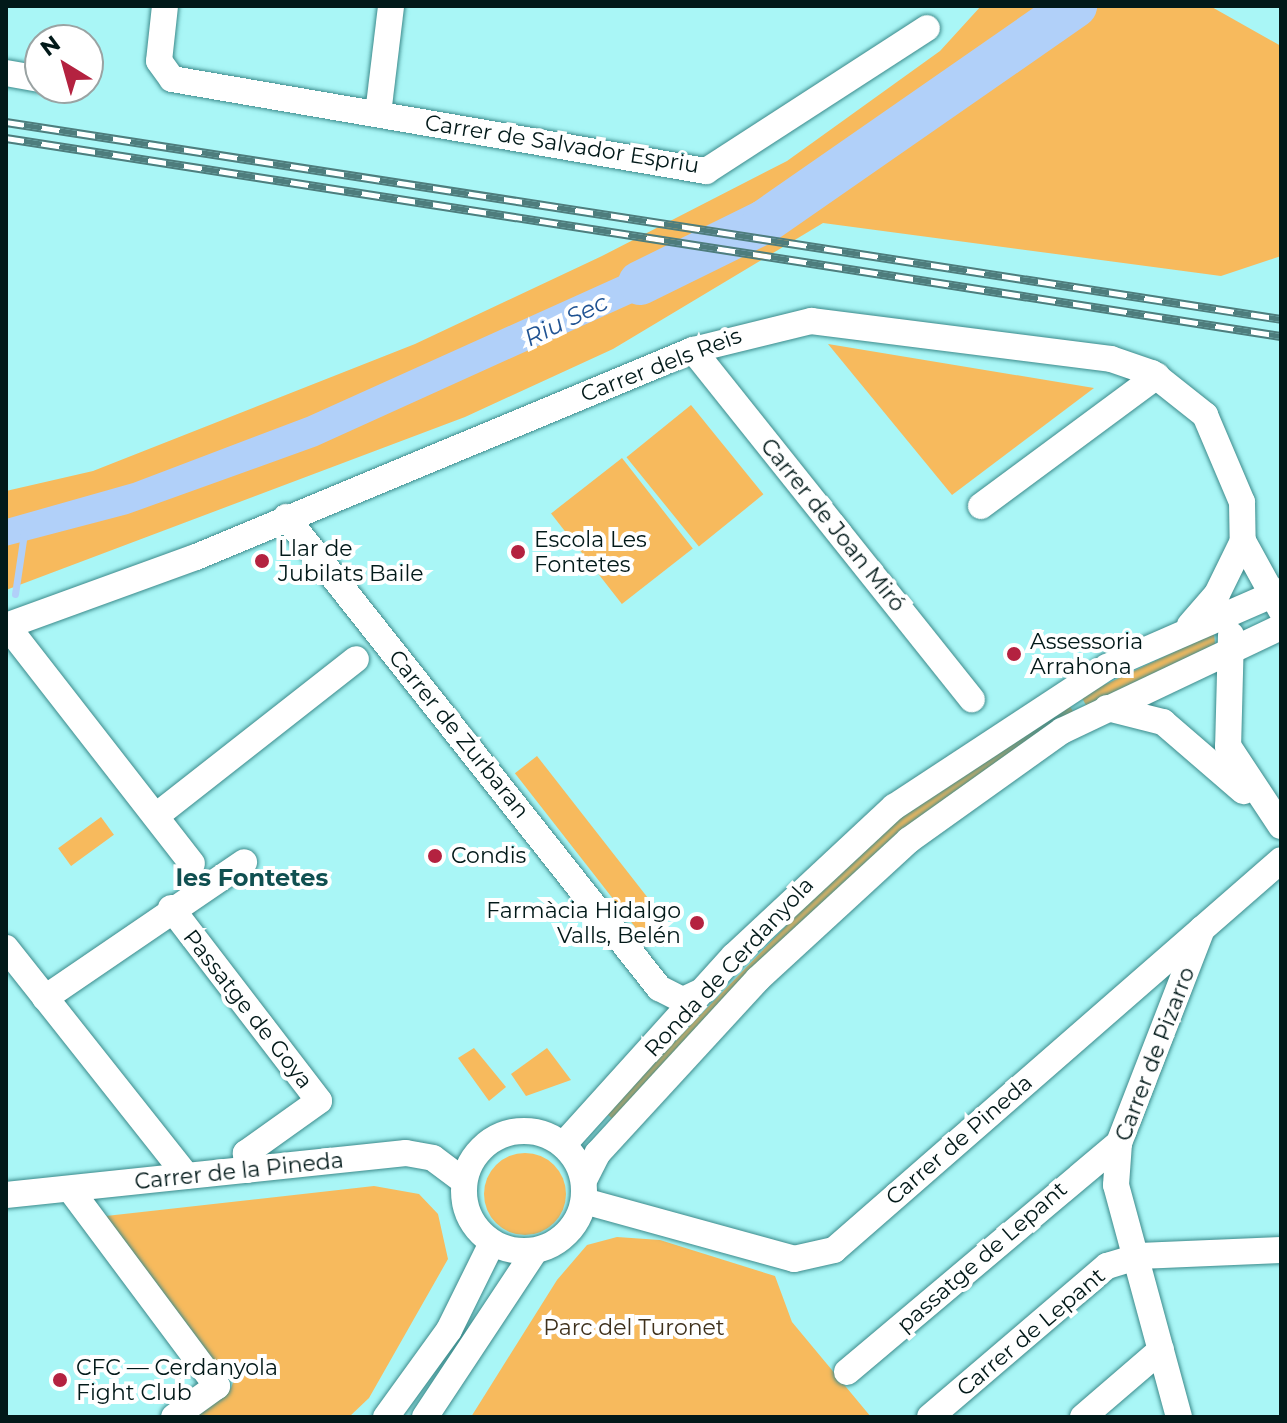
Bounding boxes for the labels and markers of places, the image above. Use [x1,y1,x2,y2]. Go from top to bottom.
place label: Escola Les Fontetes [534,526,647,578]
place label: Llar de Jubilats Baile [278,535,424,586]
marker: Escola Les Fontetes [509,543,527,561]
marker: Llar de Jubilats Baile [253,552,271,570]
place label: Assessoria Arrahona [1030,628,1143,680]
marker: Assessoria Arrahona [1005,645,1023,663]
place label: Condis [451,843,526,869]
marker: Condis [426,847,444,865]
place label: Farmàcia Hidalgo Valls, Belén [486,897,681,948]
marker: Farmàcia Hidalgo Valls, Belén [688,914,706,932]
place label: CFC — Cerdanyola Fight Club [76,1354,278,1406]
marker: CFC — Cerdanyola Fight Club [51,1371,69,1389]

